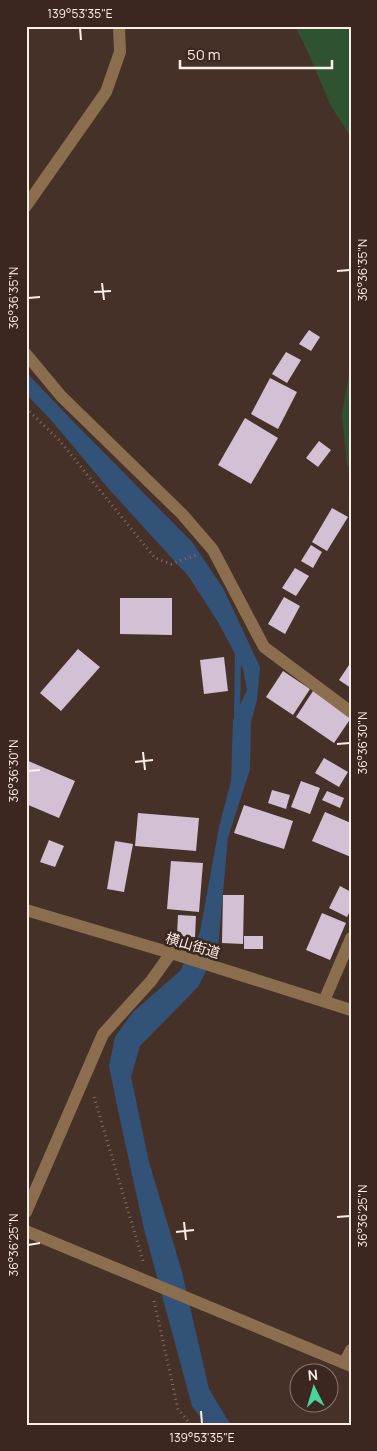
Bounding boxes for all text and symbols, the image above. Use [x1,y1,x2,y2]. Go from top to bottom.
text: 139°53'35"E [47,5,113,22]
scale bar [180,38,332,70]
text: 50 m [187,44,221,65]
text: 36°36'35"N [354,239,371,301]
text: 36°36'35"N [5,267,22,329]
text: 36°36'30"N [354,711,371,775]
text: 36°36'30"N [5,739,22,803]
street label: 横山街道 [163,928,223,962]
text: 36°36'25"N [354,1185,371,1247]
text: 36°36'25"N [5,1214,22,1276]
north arrow [290,1364,340,1414]
text: N [307,1365,319,1384]
text: 139°53'35"E [169,1429,235,1446]

